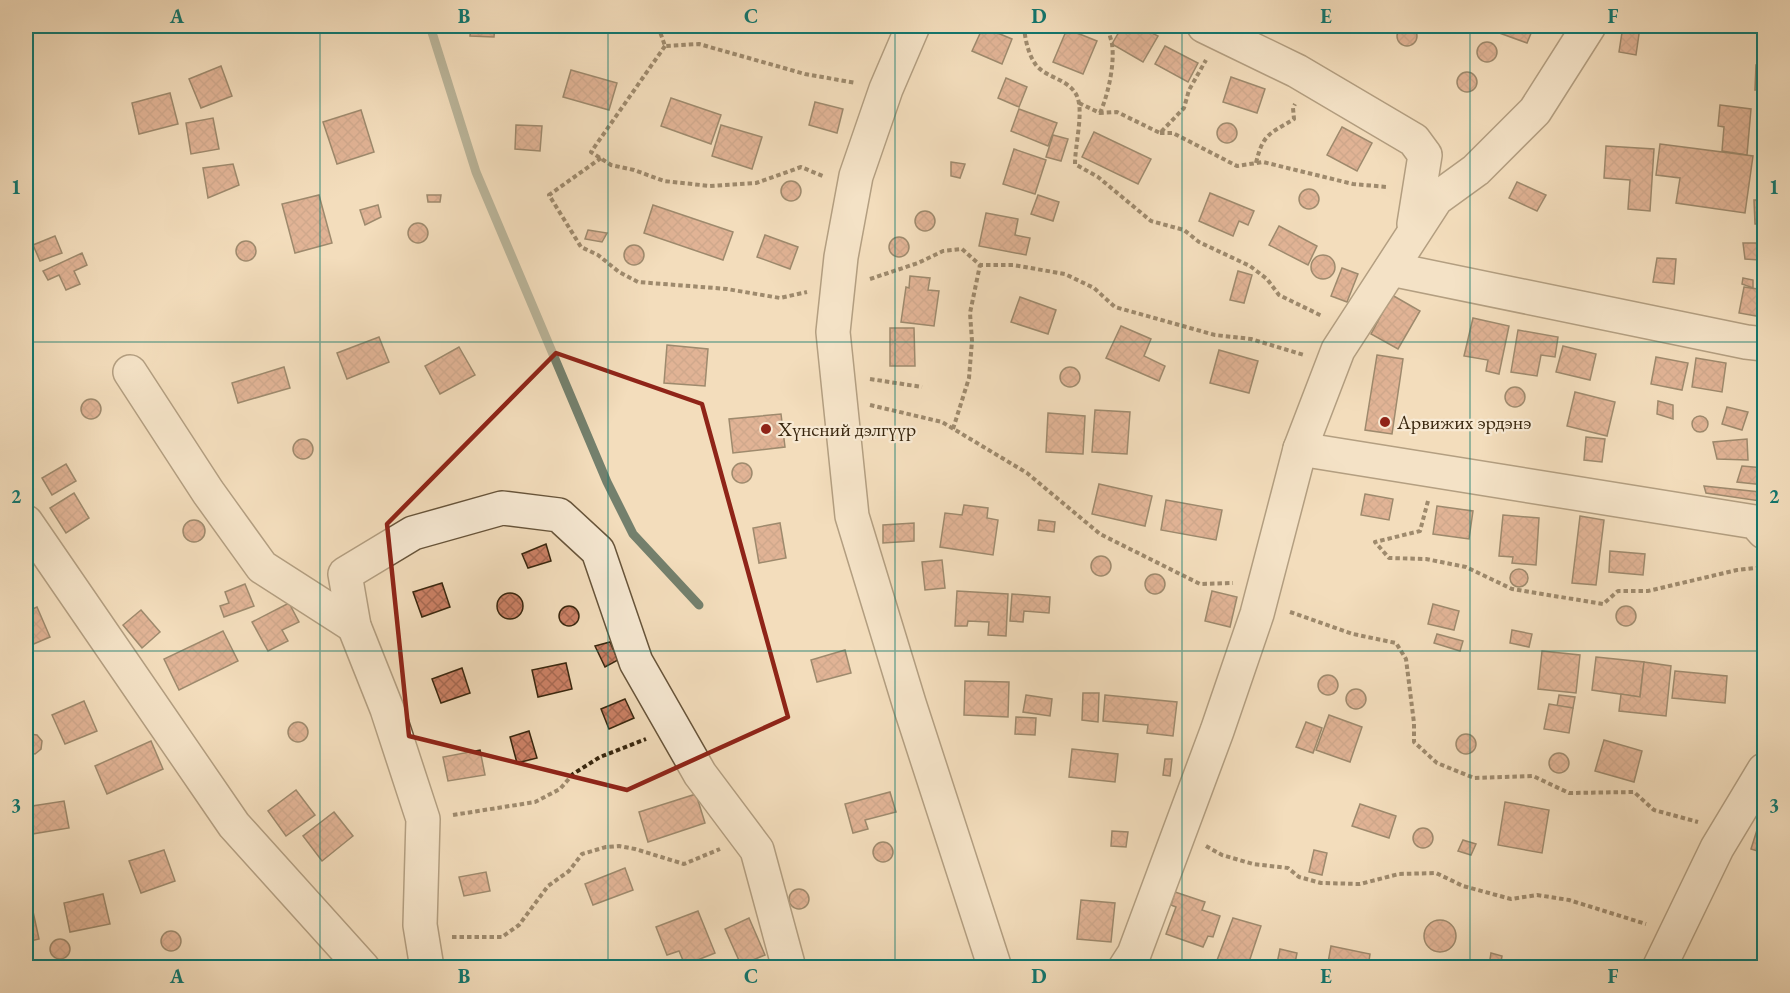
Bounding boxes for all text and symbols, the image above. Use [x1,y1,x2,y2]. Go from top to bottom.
text: A [169,3,185,29]
text: B [458,3,470,29]
text: C [744,3,758,29]
text: D [1031,3,1047,29]
text: E [1320,3,1332,29]
text: F [1608,3,1619,29]
text: 1 [11,174,21,200]
text: 1 [1769,174,1779,200]
place label: Арвижих эрдэнэ [1396,409,1531,435]
marker: Арвижих эрдэнэ [1378,415,1392,429]
place label: Хүнсний дэлгүүр [777,416,916,442]
marker: Хүнсний дэлгүүр [759,422,773,436]
text: 2 [11,483,22,509]
text: 2 [1769,483,1780,509]
text: 3 [11,792,21,818]
text: 3 [1769,792,1779,818]
text: A [169,963,185,989]
text: B [458,963,470,989]
text: C [744,963,758,989]
text: D [1031,963,1047,989]
text: E [1320,963,1332,989]
text: F [1608,963,1619,989]

